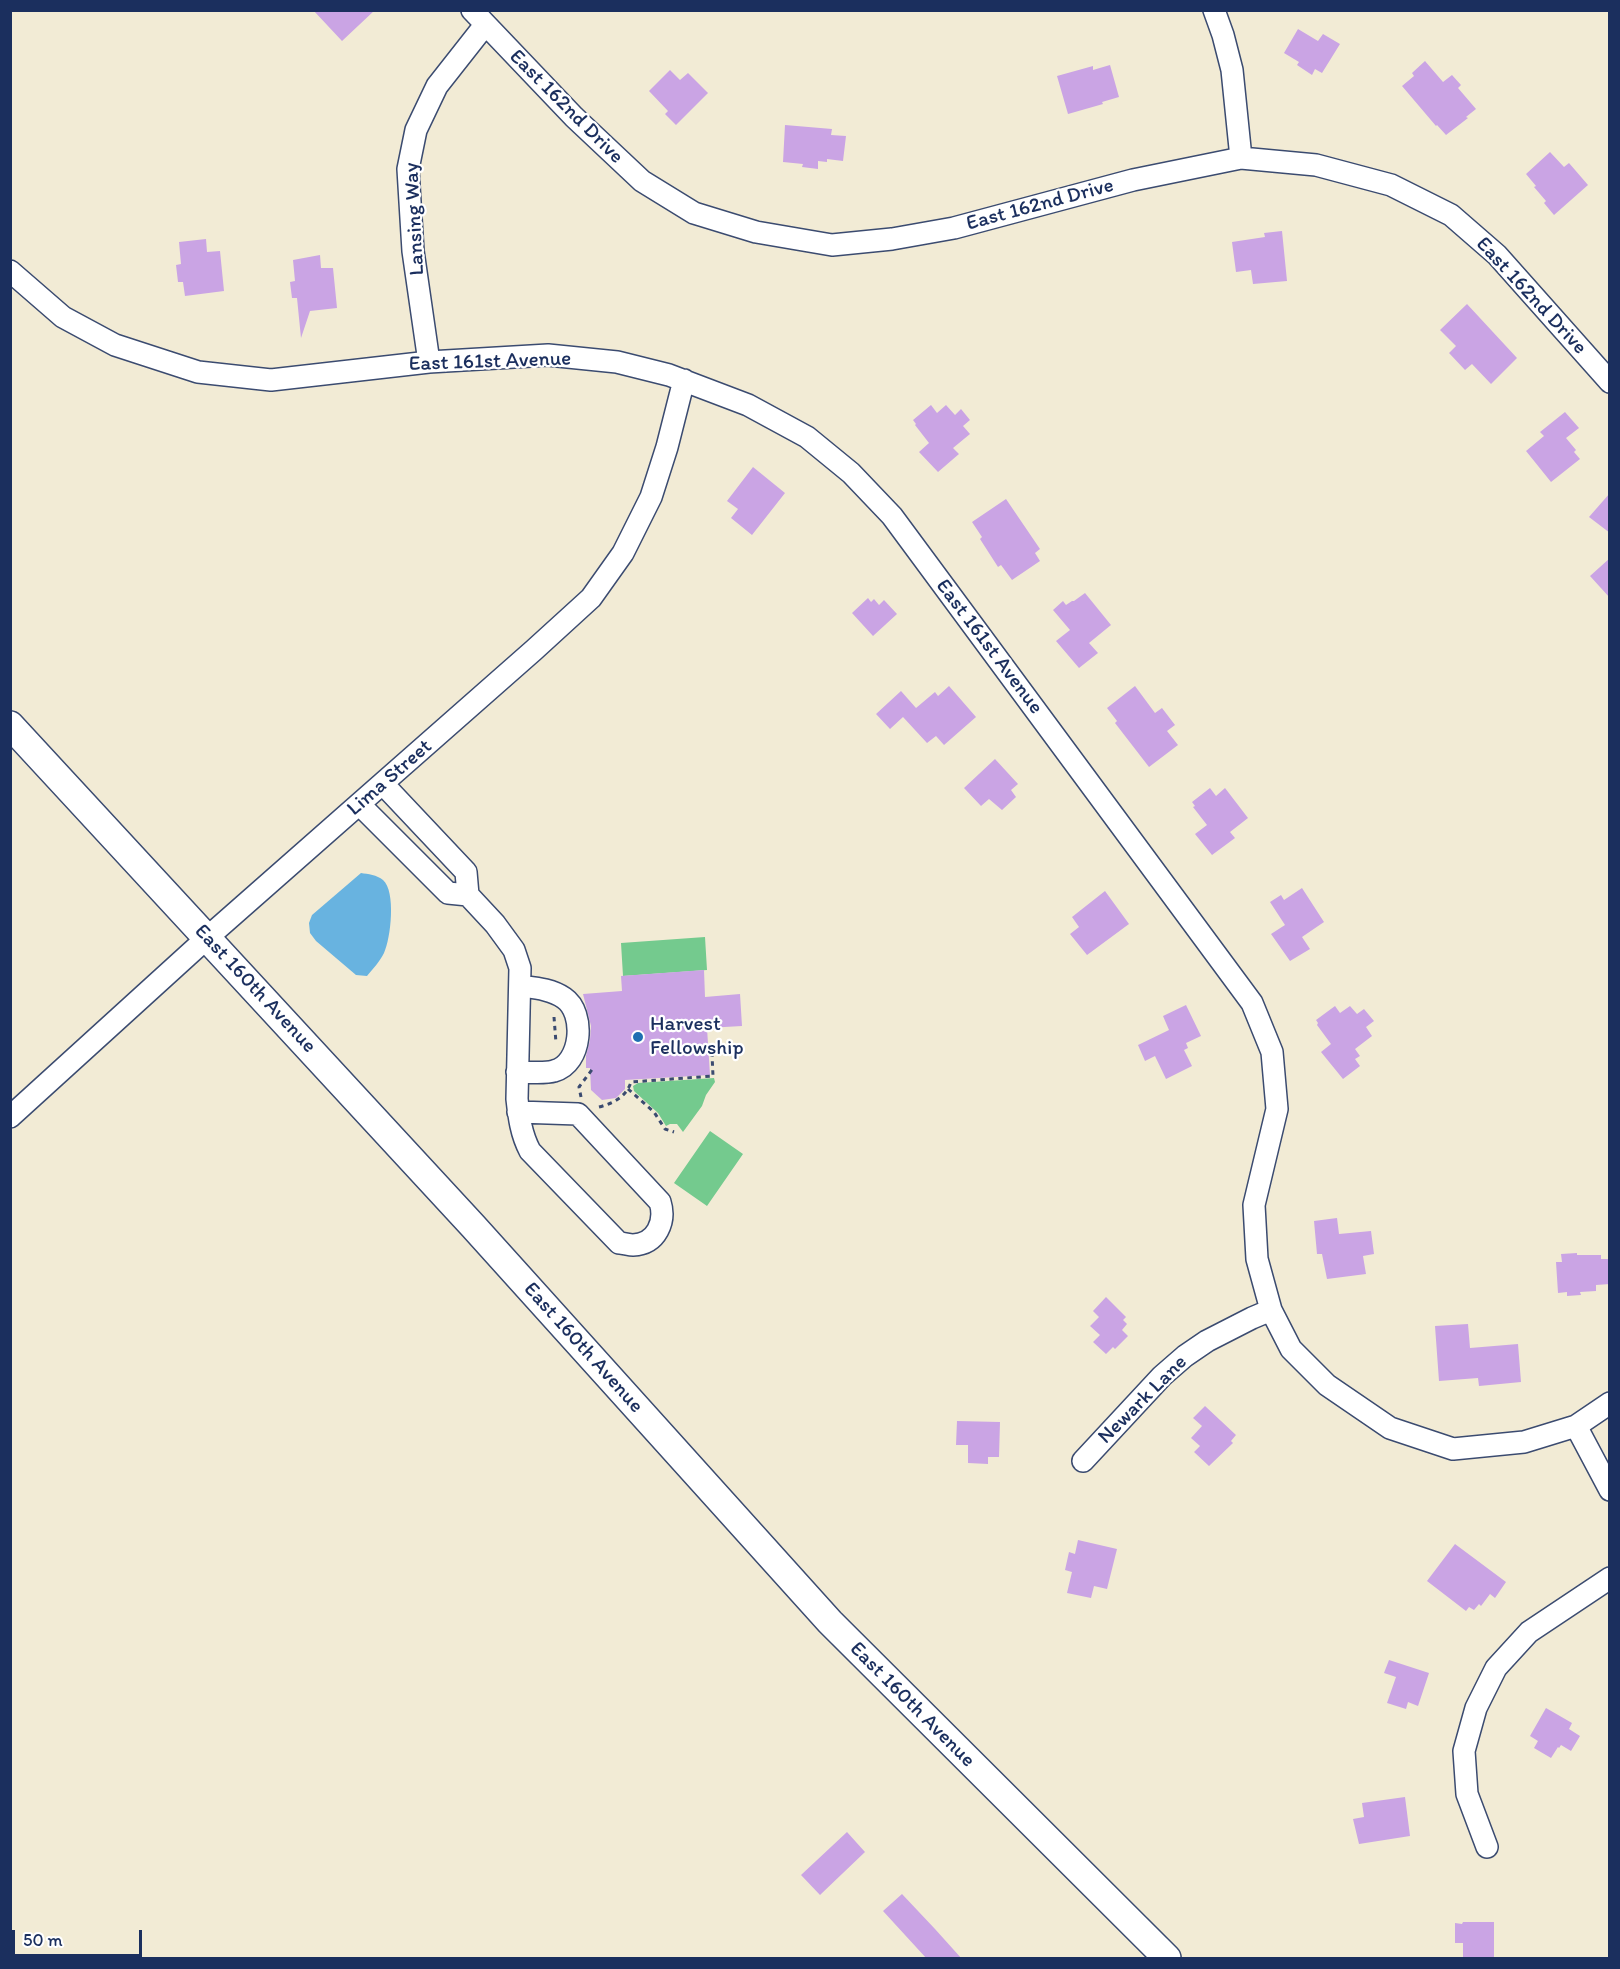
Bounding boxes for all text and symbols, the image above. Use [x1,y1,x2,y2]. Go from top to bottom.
street label: East 162nd Drive [504,45,628,169]
street label: Lansing Way [399,162,431,276]
street label: East 162nd Drive [964,173,1116,237]
street label: East 162nd Drive [1470,232,1592,360]
street label: East 161st Avenue [408,347,572,377]
street label: East 161st Avenue [930,574,1048,720]
street label: Lima Street [342,734,438,822]
street label: East 160th Avenue [189,919,321,1059]
place label: Harvest Fellowship [650,1012,743,1062]
marker: Harvest Fellowship [631,1030,645,1044]
street label: East 160th Avenue [518,1277,648,1419]
street label: Newark Lane [1093,1350,1193,1450]
street label: East 160th Avenue [844,1637,980,1773]
scale bar [15,1918,146,1956]
text: 50 m [23,1929,63,1951]

